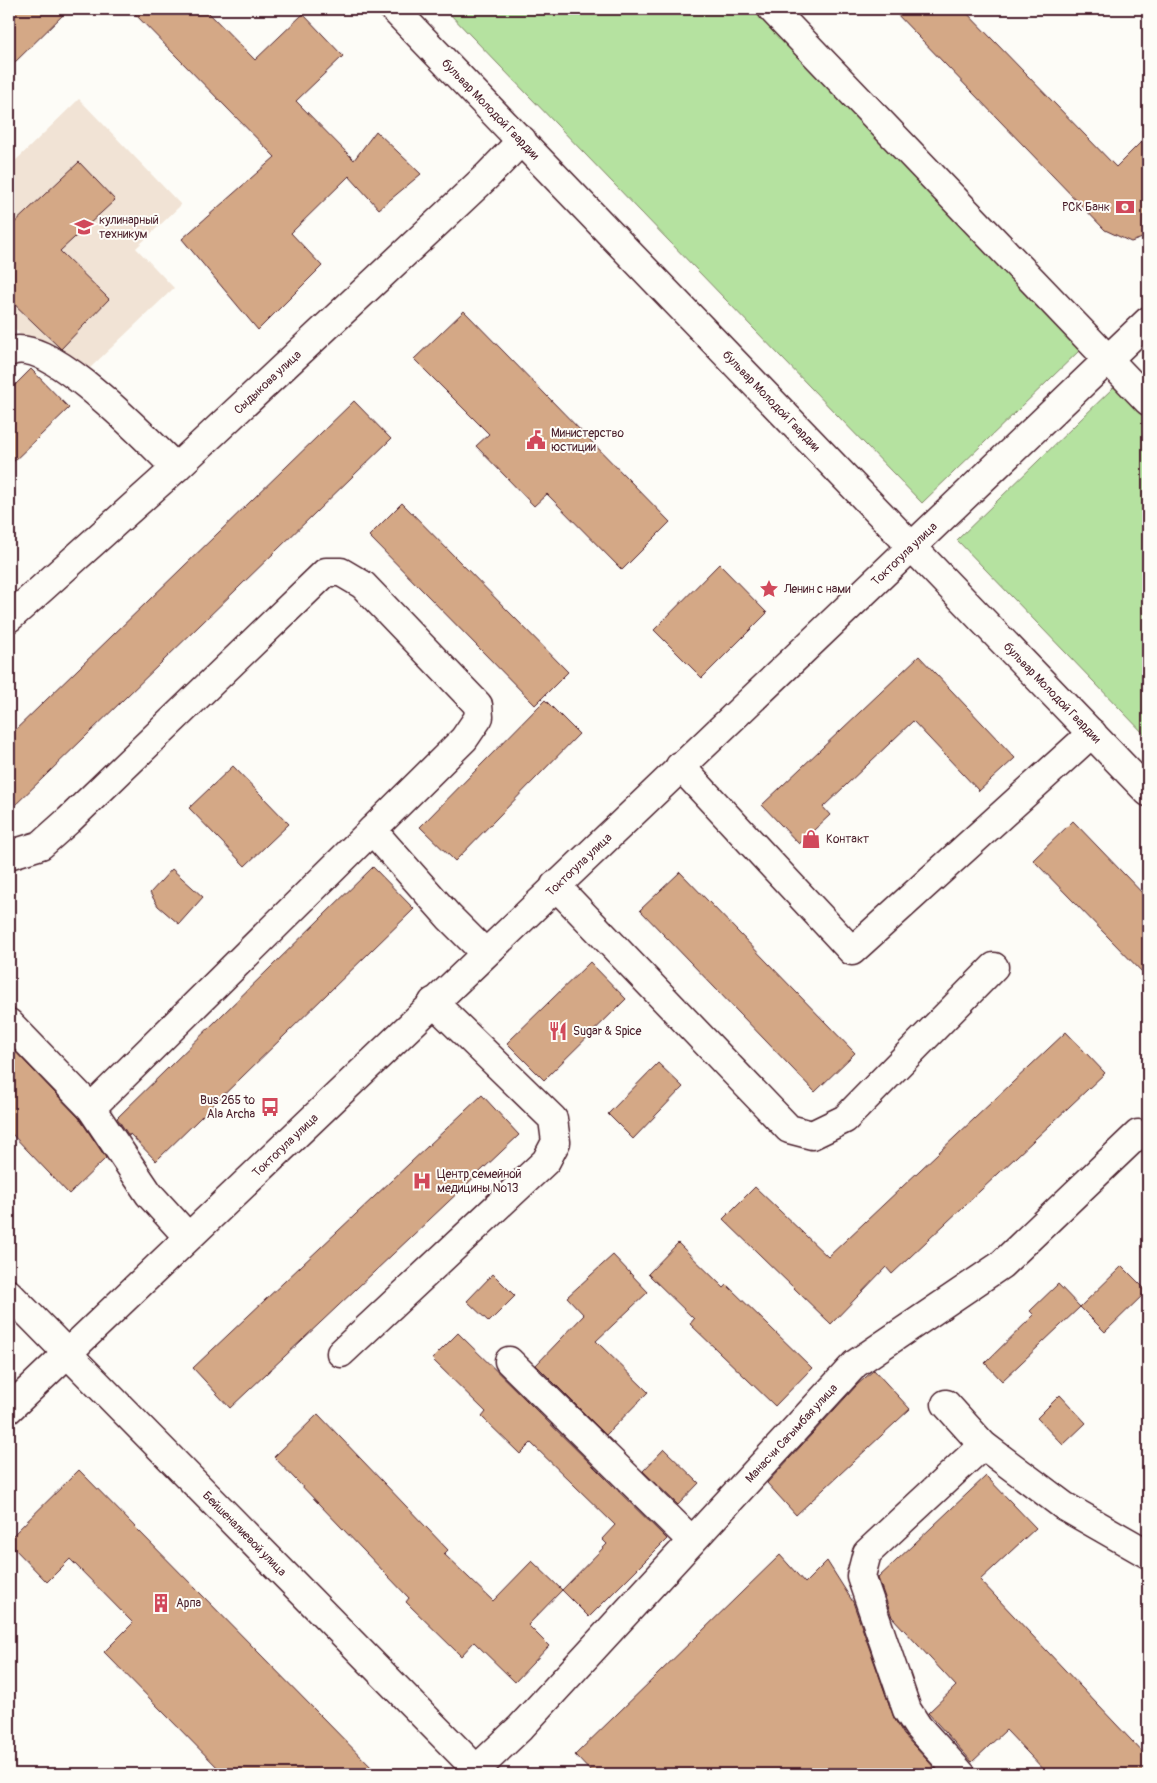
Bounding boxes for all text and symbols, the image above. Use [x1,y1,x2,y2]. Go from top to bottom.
street label: бульвар Молодой Гвардии [438,56,543,164]
bank icon: РСК Банк [1114,196,1136,218]
place label: РСК Банк [1062,200,1110,215]
place label: кулинарный техникум [99,213,159,242]
school or university icon: кулинарный техникум [73,216,95,238]
street label: Сыдыкова улица [231,347,305,418]
street label: бульвар Молодой Гвардии [719,348,823,455]
place label: Министерство юстиции [551,426,625,455]
public building icon: Министерство юстиции [525,429,547,451]
street label: Токтогула улица [868,519,941,589]
place icon: Ленин с нами [758,578,780,600]
place label: Ленин с нами [783,582,851,597]
street label: бульвар Молодой Гвардии [1000,639,1104,747]
shop icon: Контакт [800,828,822,850]
street label: Токтогула улица [543,830,616,900]
place label: Контакт [826,832,869,847]
restaurant icon: Sugar & Spice [547,1020,569,1042]
place label: Sugar & Spice [573,1024,642,1039]
place label: Bus 265 to Ala Archa [200,1093,256,1122]
bus stop icon: Bus 265 to Ala Archa [259,1096,281,1118]
street label: Токтогула улица [250,1110,322,1180]
place label: Центр семейной медицины №13 [437,1167,522,1196]
hospital icon: Центр семейной медицины №13 [411,1170,433,1192]
street label: Манасчи Сагымбая улица [742,1381,841,1486]
street label: Бейшеналиевой улица [199,1488,290,1580]
building icon: Арпа [150,1592,172,1614]
place label: Арпа [176,1596,202,1611]

